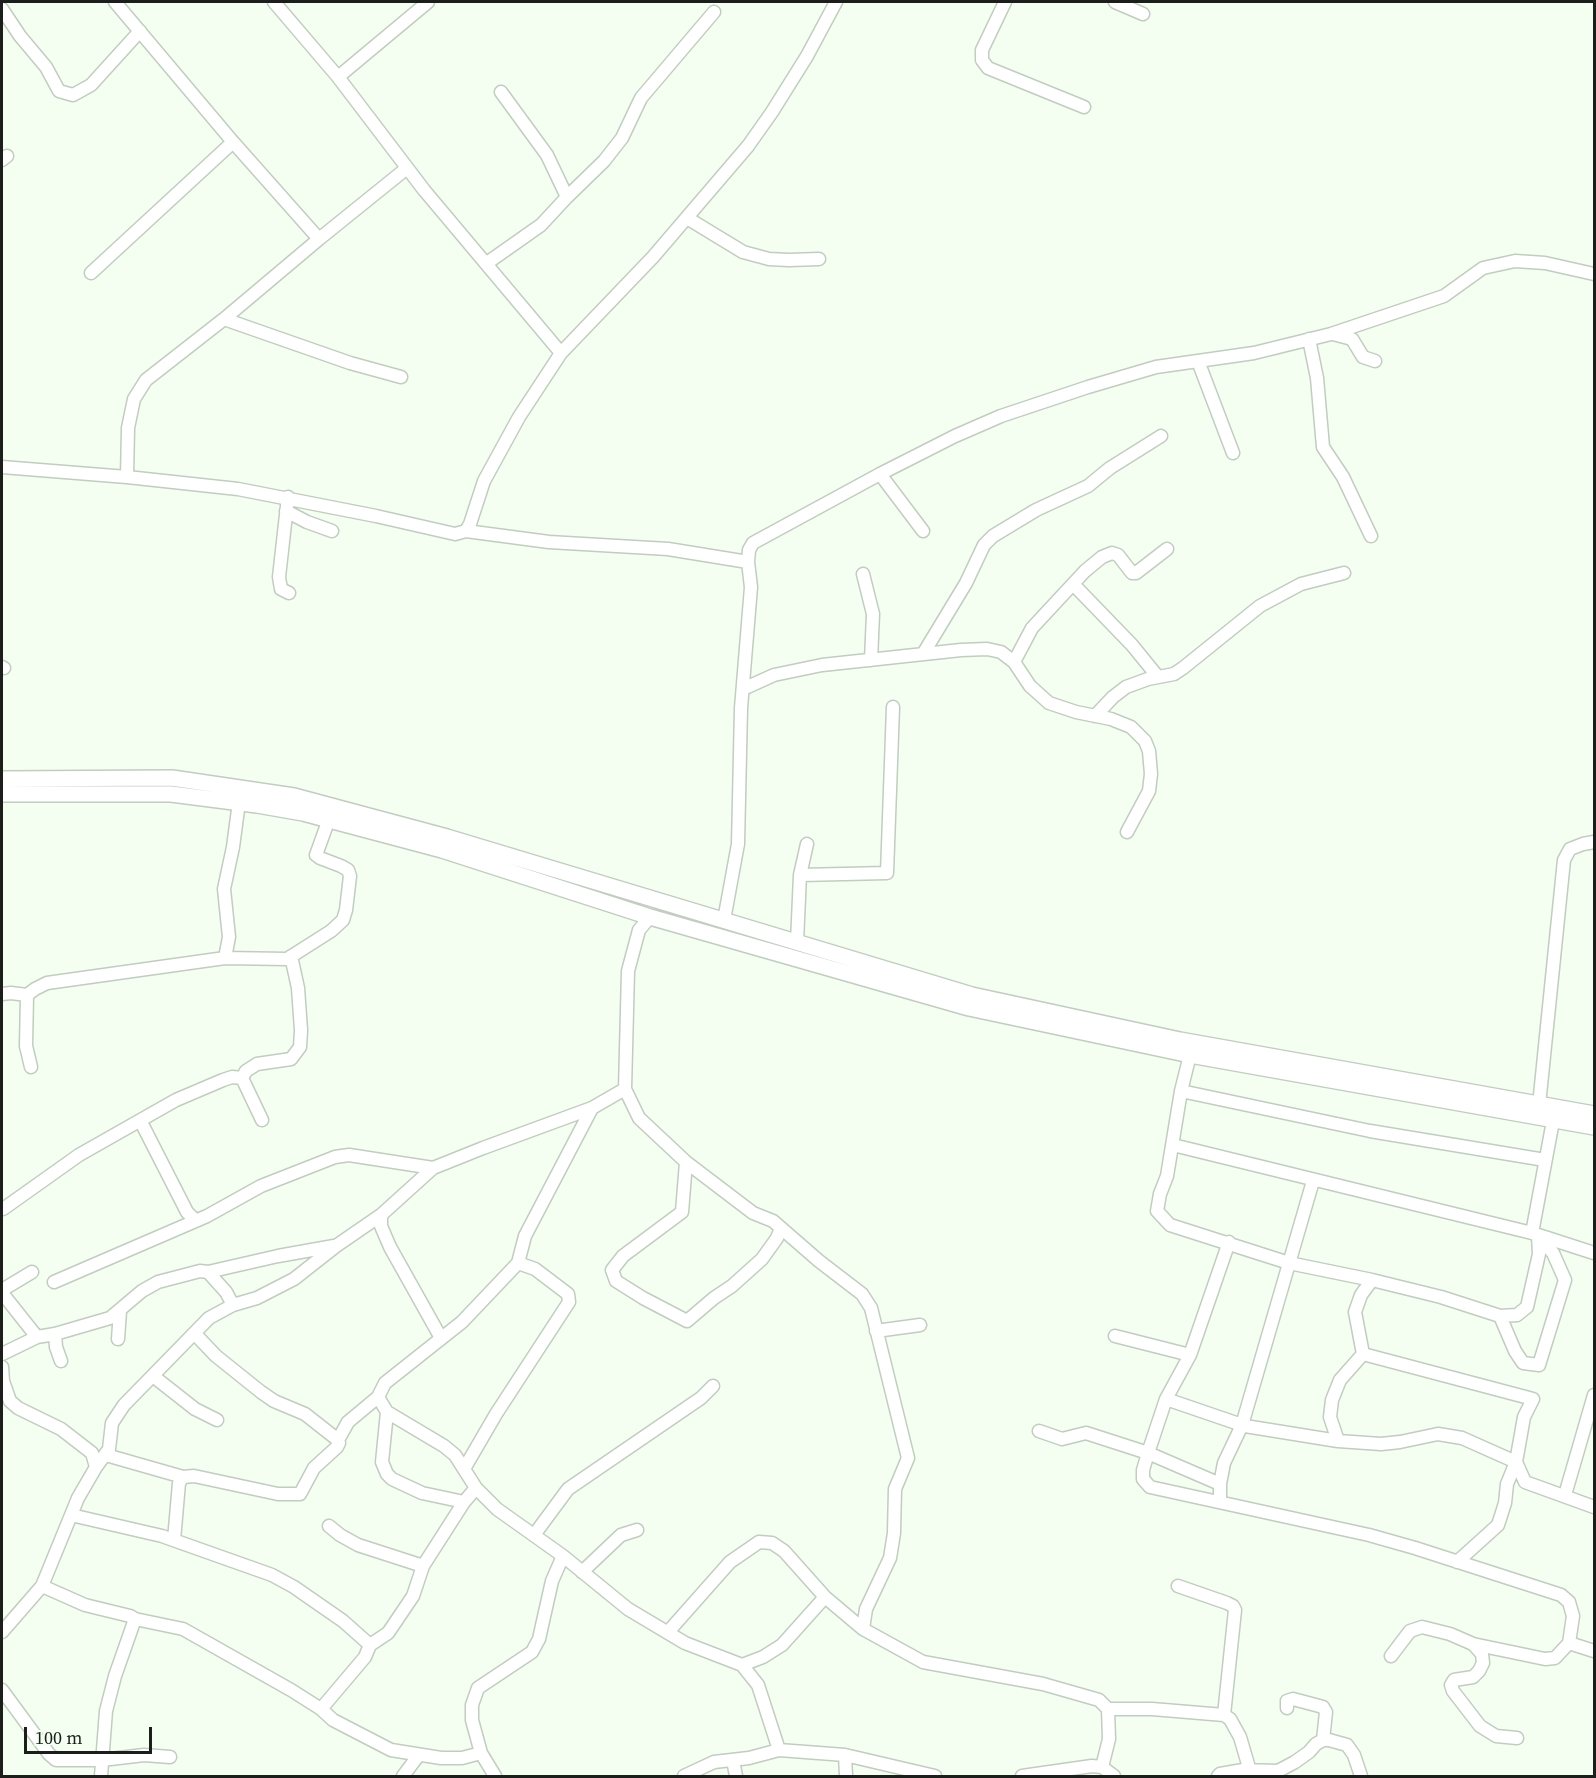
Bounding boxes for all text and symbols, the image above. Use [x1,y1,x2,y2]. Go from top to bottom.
scale bar [27,1715,154,1753]
text: 100 m [35,1725,82,1750]

